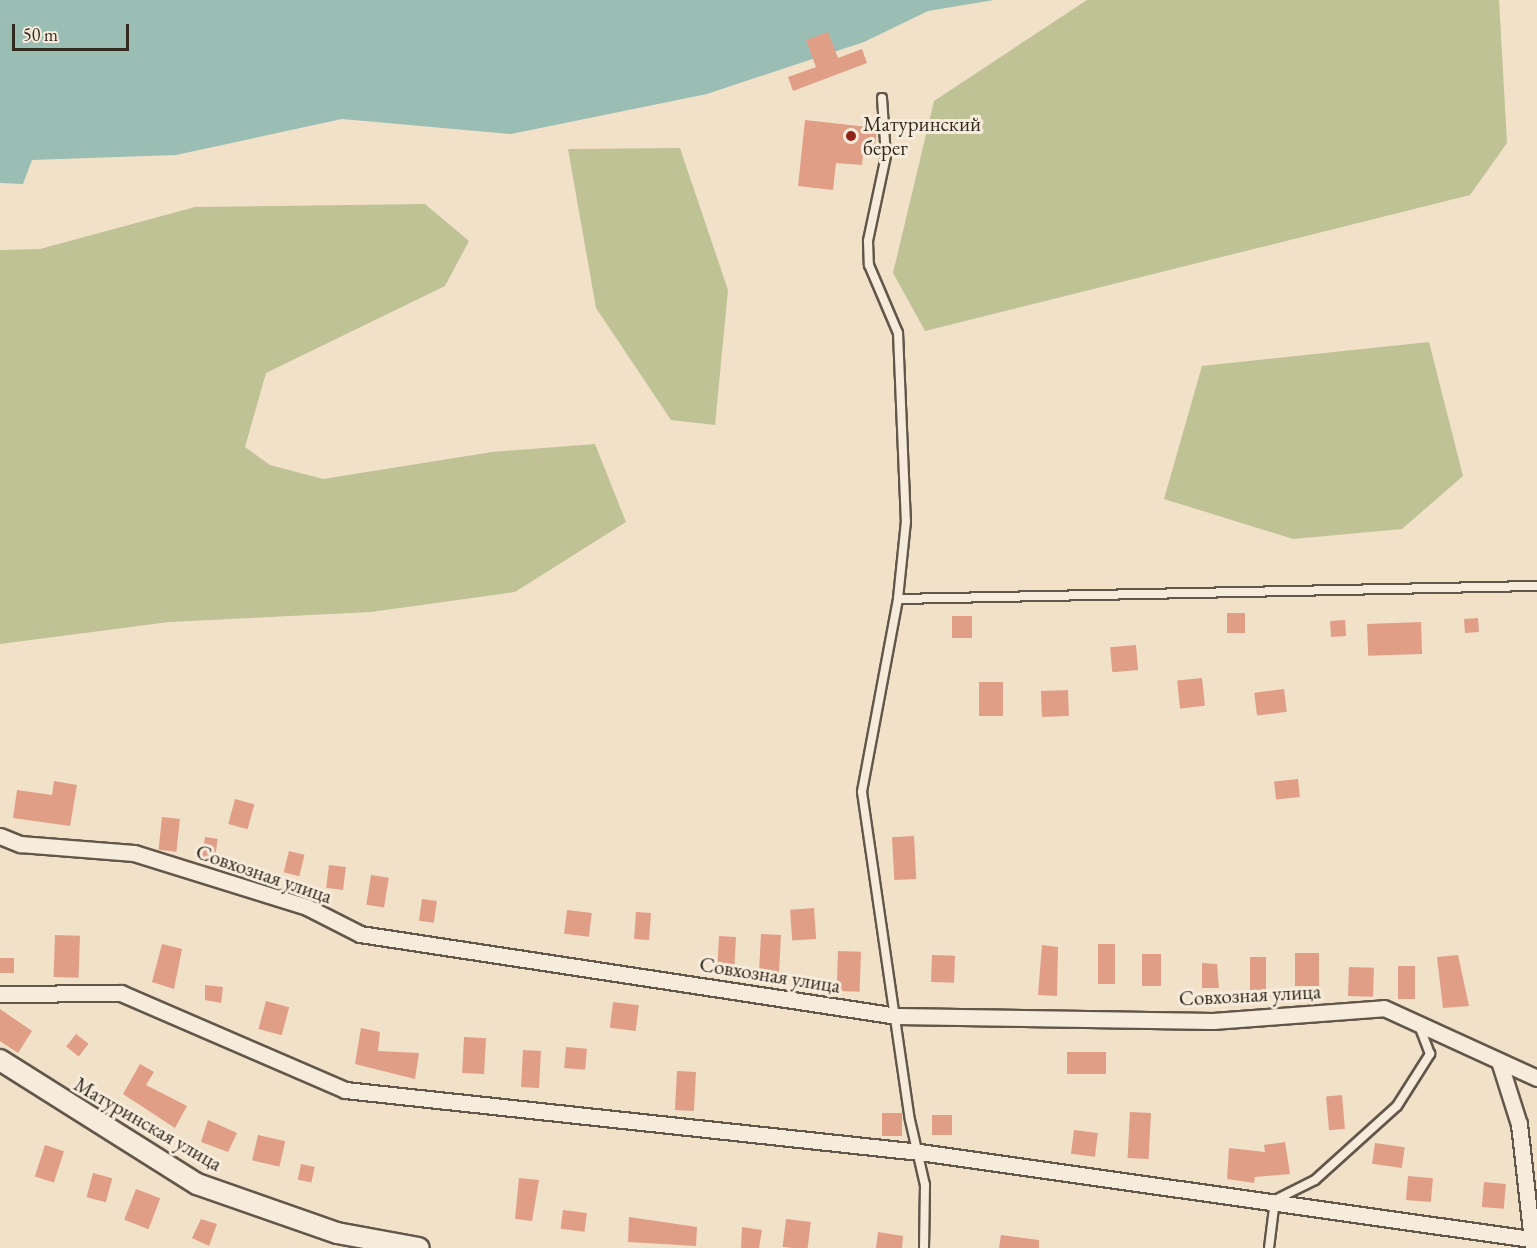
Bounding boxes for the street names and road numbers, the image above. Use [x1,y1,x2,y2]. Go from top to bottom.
street label: Совхозная улица [193,839,335,909]
street label: Совхозная улица [698,951,842,999]
street label: Совхозная улица [1178,979,1322,1011]
street label: Матуринская улица [70,1071,226,1177]

